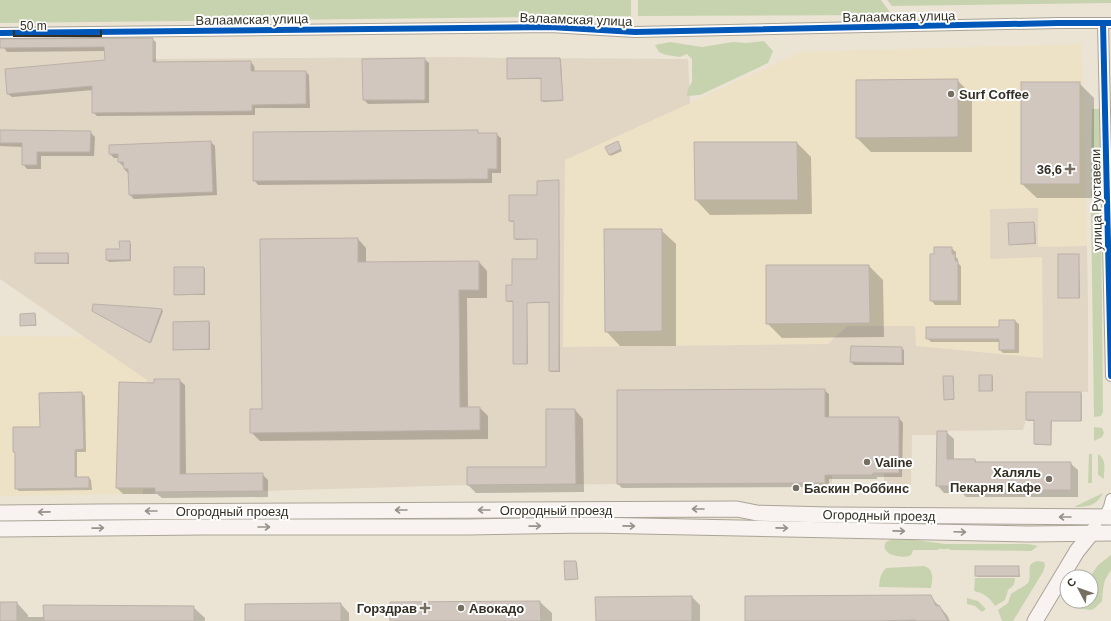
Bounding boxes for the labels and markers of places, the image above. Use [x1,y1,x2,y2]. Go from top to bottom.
place label: Surf Coffee [959,87,1029,102]
marker: Surf Coffee [946,89,956,99]
place label: 36,6 [1037,162,1062,177]
marker: 36,6 [1065,164,1075,174]
place label: Valine [875,455,913,470]
marker: Valine [862,457,872,467]
place label: Халяль Пекарня Кафе [950,465,1041,495]
marker: Халяль Пекарня Кафе [1044,474,1054,484]
place label: Баскин Роббинс [804,481,909,496]
marker: Баскин Роббинс [791,483,801,493]
place label: Горздрав [357,601,417,616]
place label: Авокадо [469,601,524,616]
marker: Горздрав [420,603,430,613]
marker: Авокадо [456,603,466,613]

